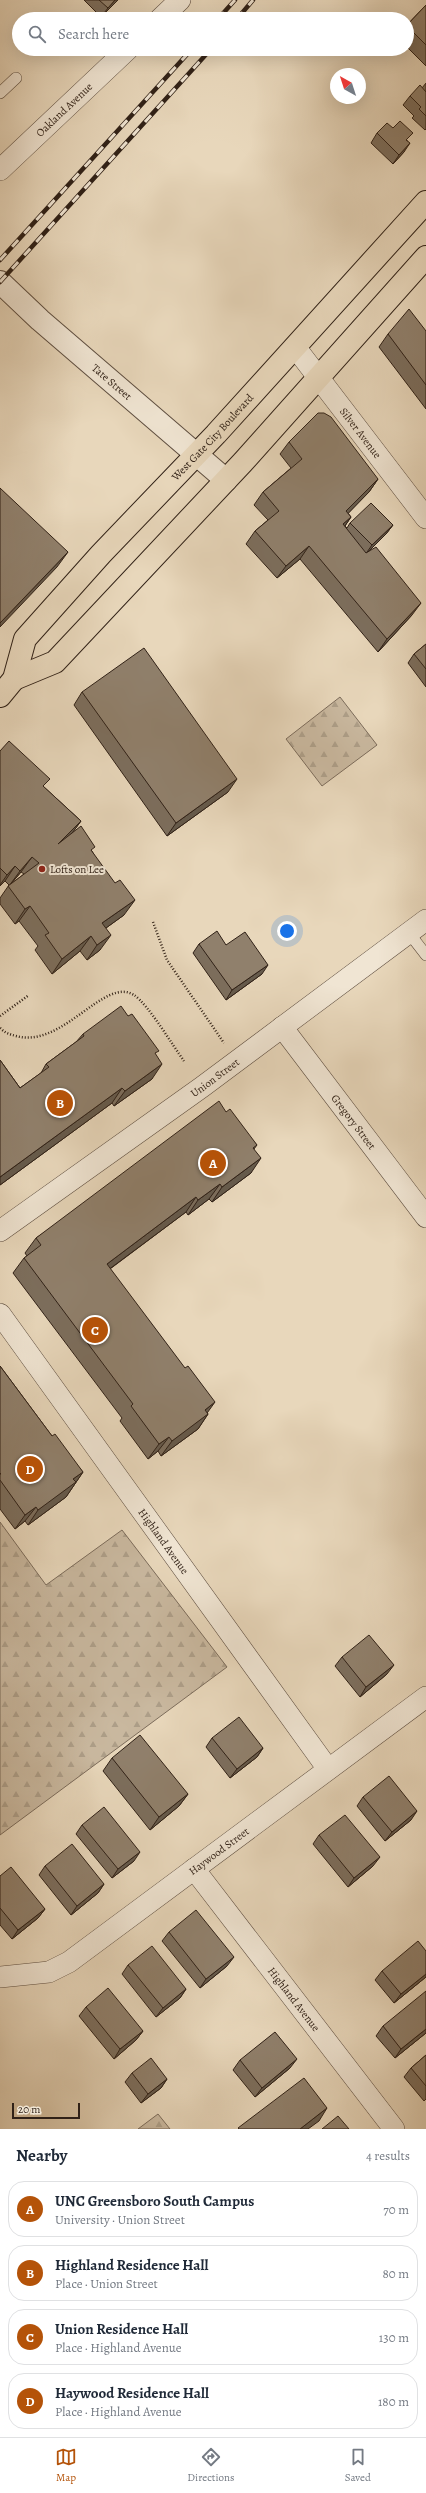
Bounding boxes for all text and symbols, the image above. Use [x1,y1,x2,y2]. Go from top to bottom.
search box [12,12,414,56]
icon: search [26,23,48,45]
text: Search here [58,24,129,44]
north arrow [330,68,366,104]
street label: Oakland Avenue [33,79,96,140]
street label: Tate Street [88,361,135,404]
street label: West Gate City Boulevard [168,391,257,485]
street label: Silver Avenue [336,404,385,462]
place label: Lofts on Lee [50,862,104,877]
marker: Lofts on Lee [37,864,47,874]
your location [277,921,297,941]
street label: Union Street [188,1055,243,1101]
pin: B [47,1088,73,1118]
street label: Gregory Street [328,1091,380,1153]
pin: A [200,1148,226,1178]
pin: C [82,1315,108,1345]
pin: D [17,1454,43,1484]
street label: Highland Avenue [135,1506,192,1577]
street label: Haywood Street [186,1824,252,1879]
street label: Highland Avenue [264,1964,323,2035]
scale bar [12,2101,80,2120]
text: 20 m [18,2102,40,2117]
text: Nearby [16,2144,67,2167]
text: 4 results [366,2147,410,2164]
text: UNC Greensboro South Campus [55,2191,254,2211]
text: A [26,2201,34,2218]
text: 70 m [383,2201,409,2218]
text: University · Union Street [55,2211,185,2228]
text: Highland Residence Hall [55,2255,208,2275]
text: B [26,2265,34,2282]
text: 80 m [382,2265,409,2282]
text: Place · Union Street [55,2275,158,2292]
text: Union Residence Hall [55,2319,188,2339]
text: C [26,2329,34,2346]
text: 130 m [379,2329,409,2346]
text: Place · Highland Avenue [55,2339,182,2356]
text: Haywood Residence Hall [55,2383,209,2403]
text: D [25,2393,35,2410]
text: 180 m [378,2393,409,2410]
text: Place · Highland Avenue [55,2403,182,2420]
tab: Map [55,2446,77,2485]
tab: Directions [187,2446,235,2485]
tab: Saved [345,2446,371,2485]

